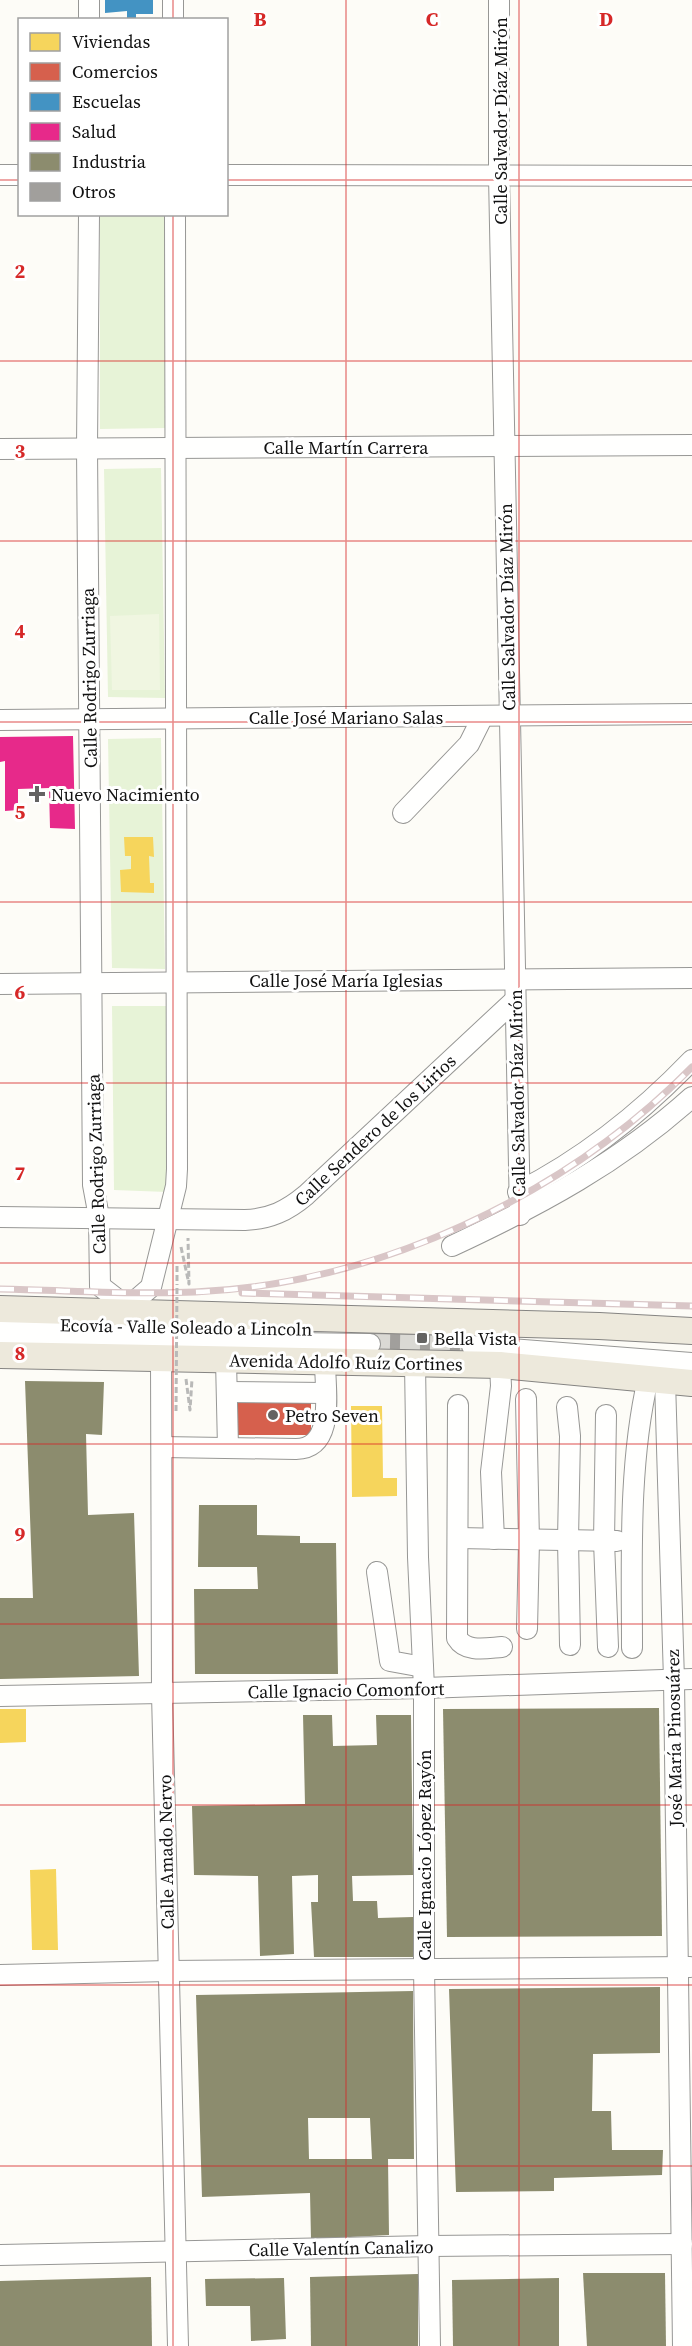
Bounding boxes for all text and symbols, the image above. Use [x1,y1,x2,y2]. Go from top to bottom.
text: B [253,5,267,33]
text: C [426,5,438,33]
text: D [599,5,613,33]
street label: Calle Salvador Díaz Mirón [488,17,513,225]
legend [18,18,228,216]
text: Viviendas [72,29,150,54]
text: Comercios [72,59,158,84]
text: Escuelas [72,89,141,114]
text: Salud [72,119,116,144]
text: Industria [72,149,147,174]
text: Otros [72,179,116,204]
text: 2 [15,257,26,285]
street label: Calle Martín Carrera [263,435,429,460]
text: 3 [15,437,26,465]
street label: Calle Salvador Díaz Mirón [493,503,521,711]
street label: Calle Rodrigo Zurriaga [75,587,103,768]
text: 4 [15,617,26,645]
street label: Calle José Mariano Salas [249,705,443,730]
place label: Nuevo Nacimiento [51,782,200,807]
marker: Nuevo Nacimiento [28,785,46,803]
text: 5 [15,798,26,826]
street label: Calle José María Iglesias [249,968,443,993]
text: 6 [15,978,26,1006]
street label: Calle Salvador Díaz Mirón [503,989,531,1197]
street label: Calle Sendero de los Lirios [289,1048,461,1212]
street label: Calle Rodrigo Zurriaga [80,1073,112,1255]
text: 7 [15,1159,26,1187]
street label: Ecovía - Valle Soleado a Lincoln [60,1312,312,1342]
place label: Bella Vista [434,1326,518,1351]
marker: Bella Vista [415,1331,429,1345]
text: 8 [15,1339,25,1367]
street label: Avenida Adolfo Ruíz Cortines [229,1347,463,1377]
place label: Petro Seven [285,1403,379,1428]
marker: Petro Seven [266,1408,280,1422]
text: 9 [15,1520,26,1548]
street label: José María Pinosuárez [660,1649,688,1828]
street label: Calle Ignacio Comonfort [247,1676,445,1704]
street label: Calle Ignacio López Rayón [412,1749,437,1961]
street label: Calle Amado Nervo [152,1774,180,1930]
street label: Calle Valentín Canalizo [248,2234,434,2262]

